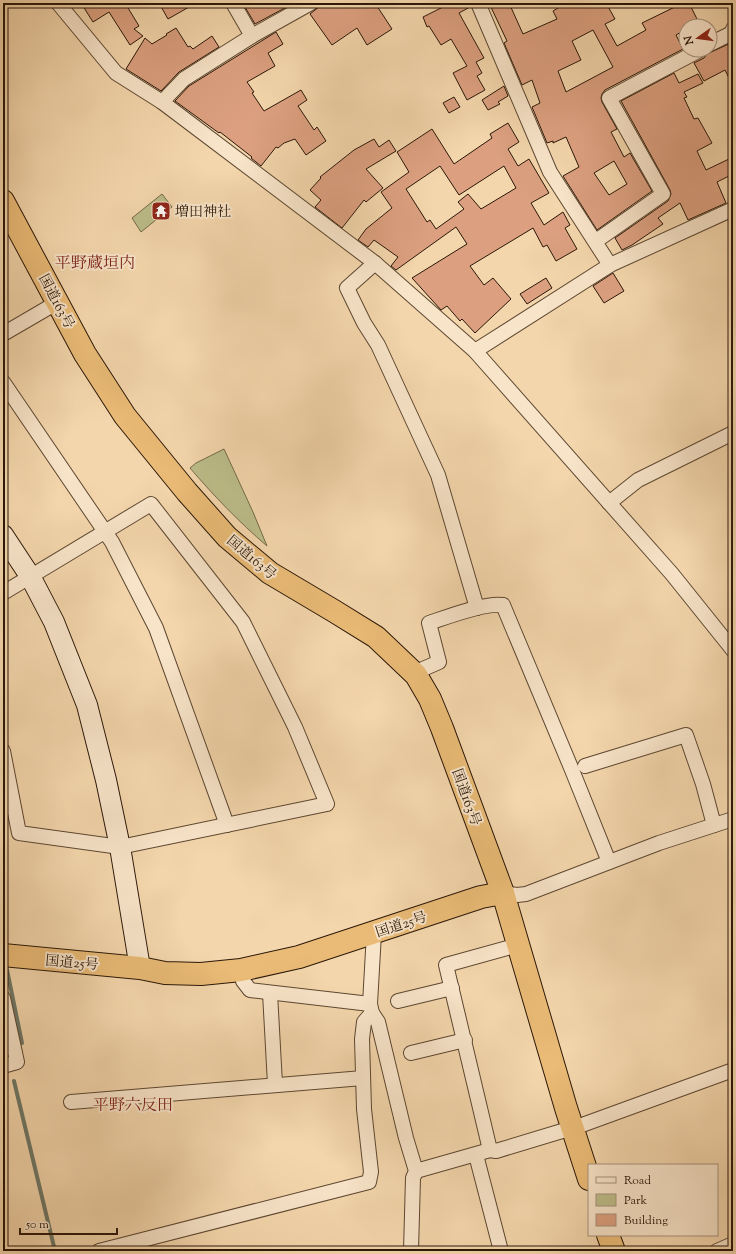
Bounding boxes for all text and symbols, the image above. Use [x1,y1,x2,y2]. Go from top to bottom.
north arrow [678,18,718,58]
text: N [680,34,698,47]
temple icon: 増田神社 [150,200,172,222]
place label: 増田神社 [175,203,231,223]
district label: 平野蔵垣内 [55,253,135,276]
street label: 国道163号 [32,271,78,333]
street label: 国道163号 [222,532,280,585]
street label: 国道163号 [446,766,485,829]
street label: 国道25号 [373,908,430,944]
street label: 国道25号 [44,952,99,976]
district label: 平野六反田 [93,1095,173,1118]
legend [588,1164,718,1236]
text: Road [624,1172,651,1190]
text: Park [624,1192,647,1210]
scale bar [20,1210,117,1236]
text: Building [624,1212,668,1230]
text: 50 m [25,1216,49,1234]

